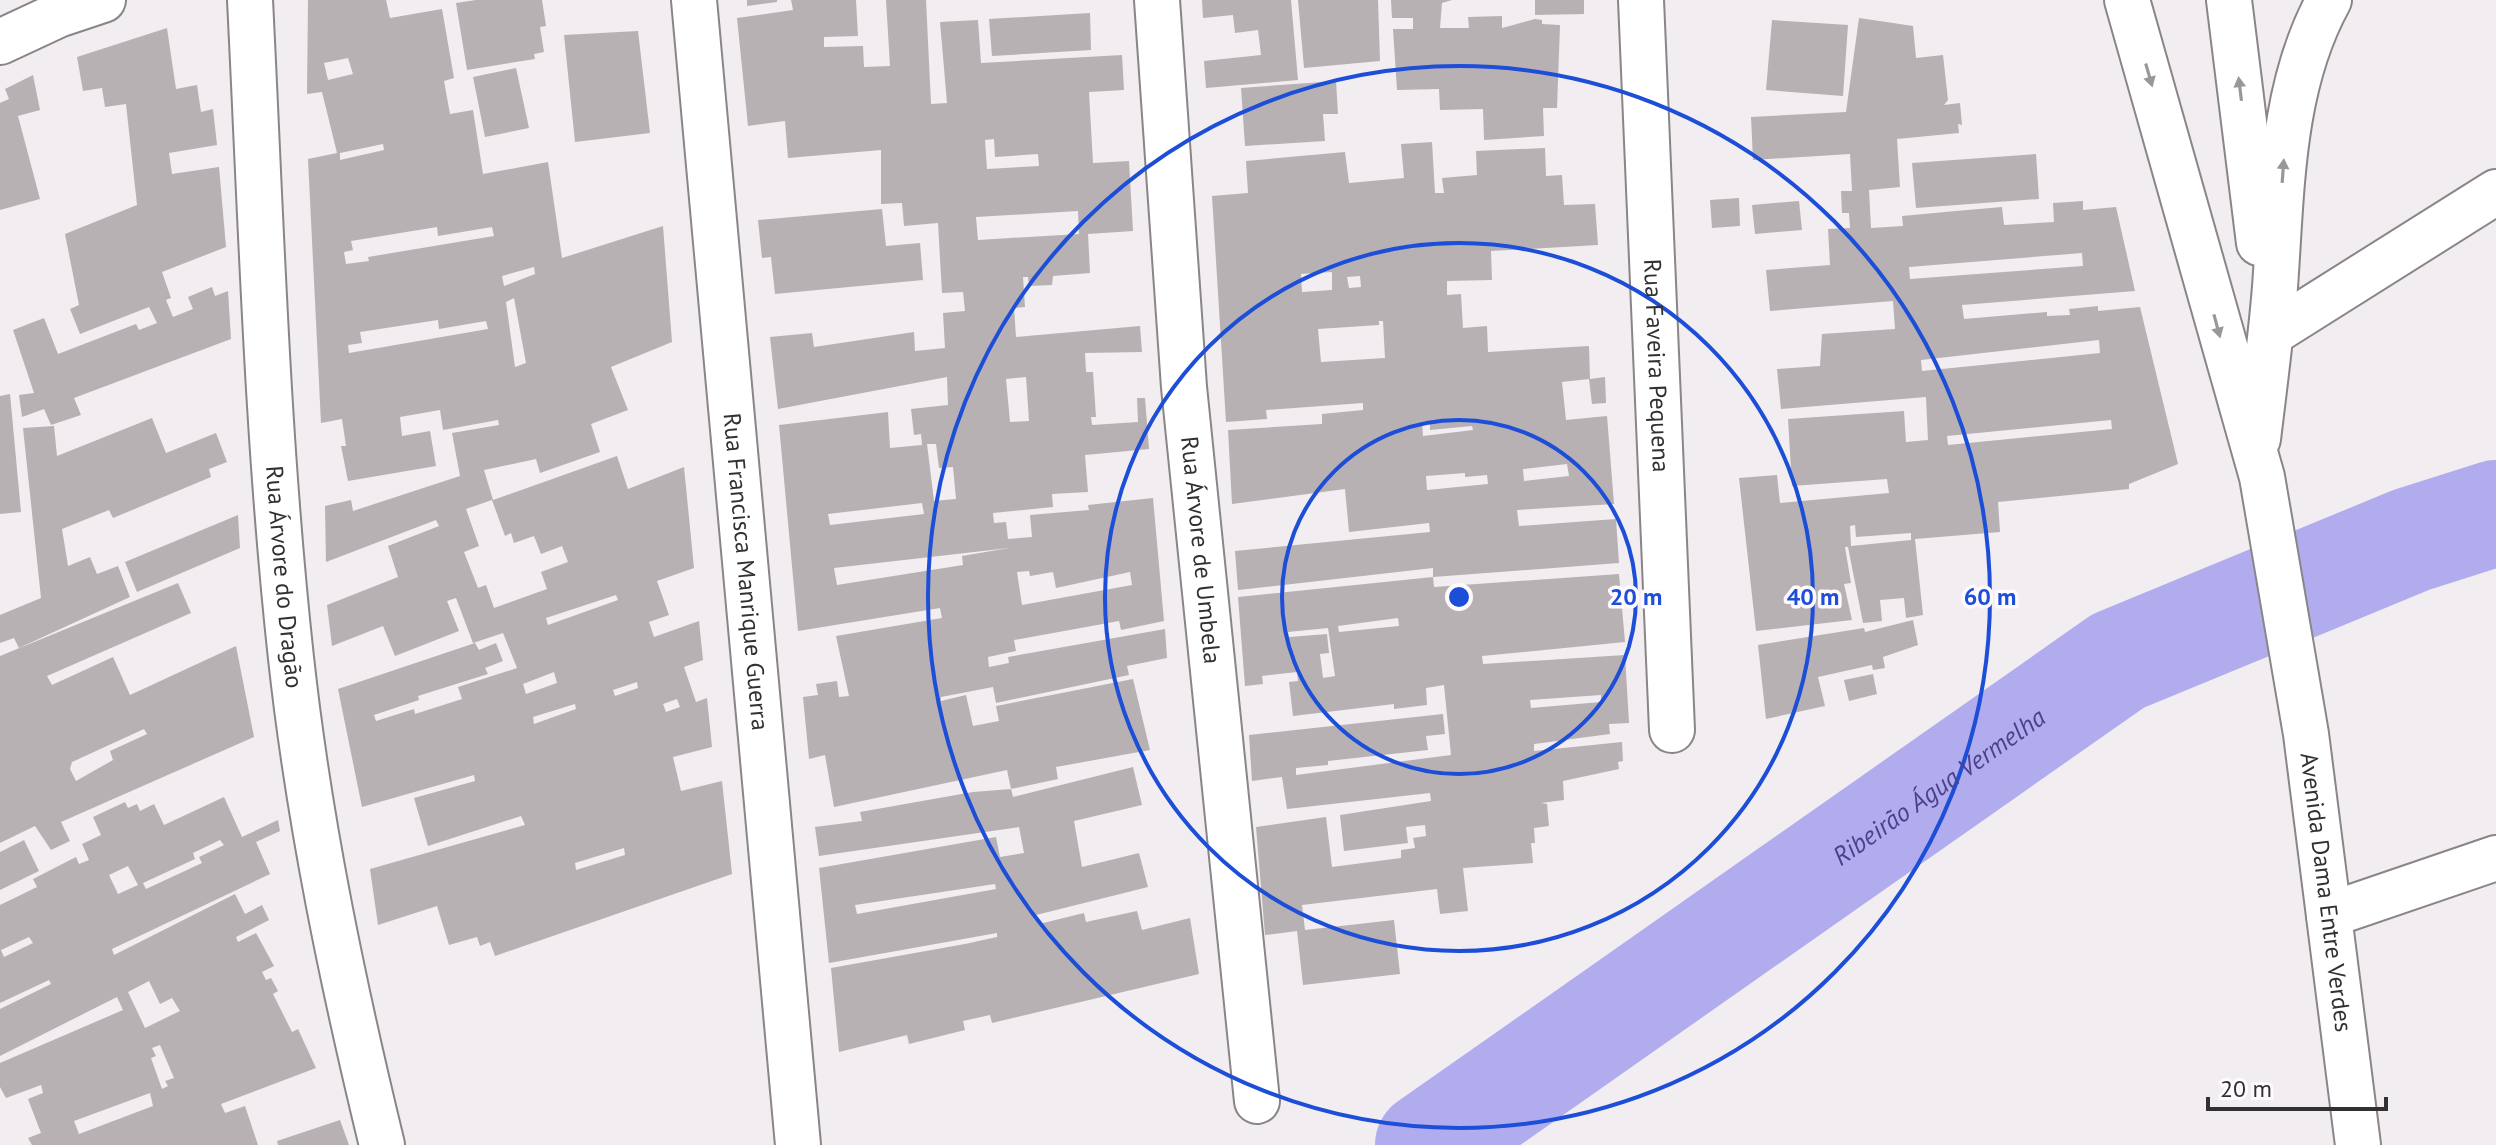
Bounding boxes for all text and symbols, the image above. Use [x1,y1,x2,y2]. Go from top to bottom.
one-way arrow [2143,63,2156,87]
one-way arrow [2233,76,2246,101]
one-way arrow [2277,158,2290,183]
street label: Rua Faveira Pequena [1637,258,1677,473]
one-way arrow [2211,313,2223,338]
street label: Rua Francisca Manrique Guerra [717,412,776,732]
street label: Rua Árvore de Umbela [1174,435,1228,665]
street label: Rua Árvore do Dragão [259,465,310,690]
text: 20 m [1610,581,1662,612]
text: 40 m [1787,581,1839,612]
text: 60 m [1964,581,2016,612]
centre of rings [1445,583,1473,611]
water label: Ribeirão Água Vermelha [1826,700,2052,872]
street label: Avenida Dama Entre Verdes [2294,751,2360,1034]
scale bar [2208,1061,2386,1111]
text: 20 m [2220,1073,2272,1104]

